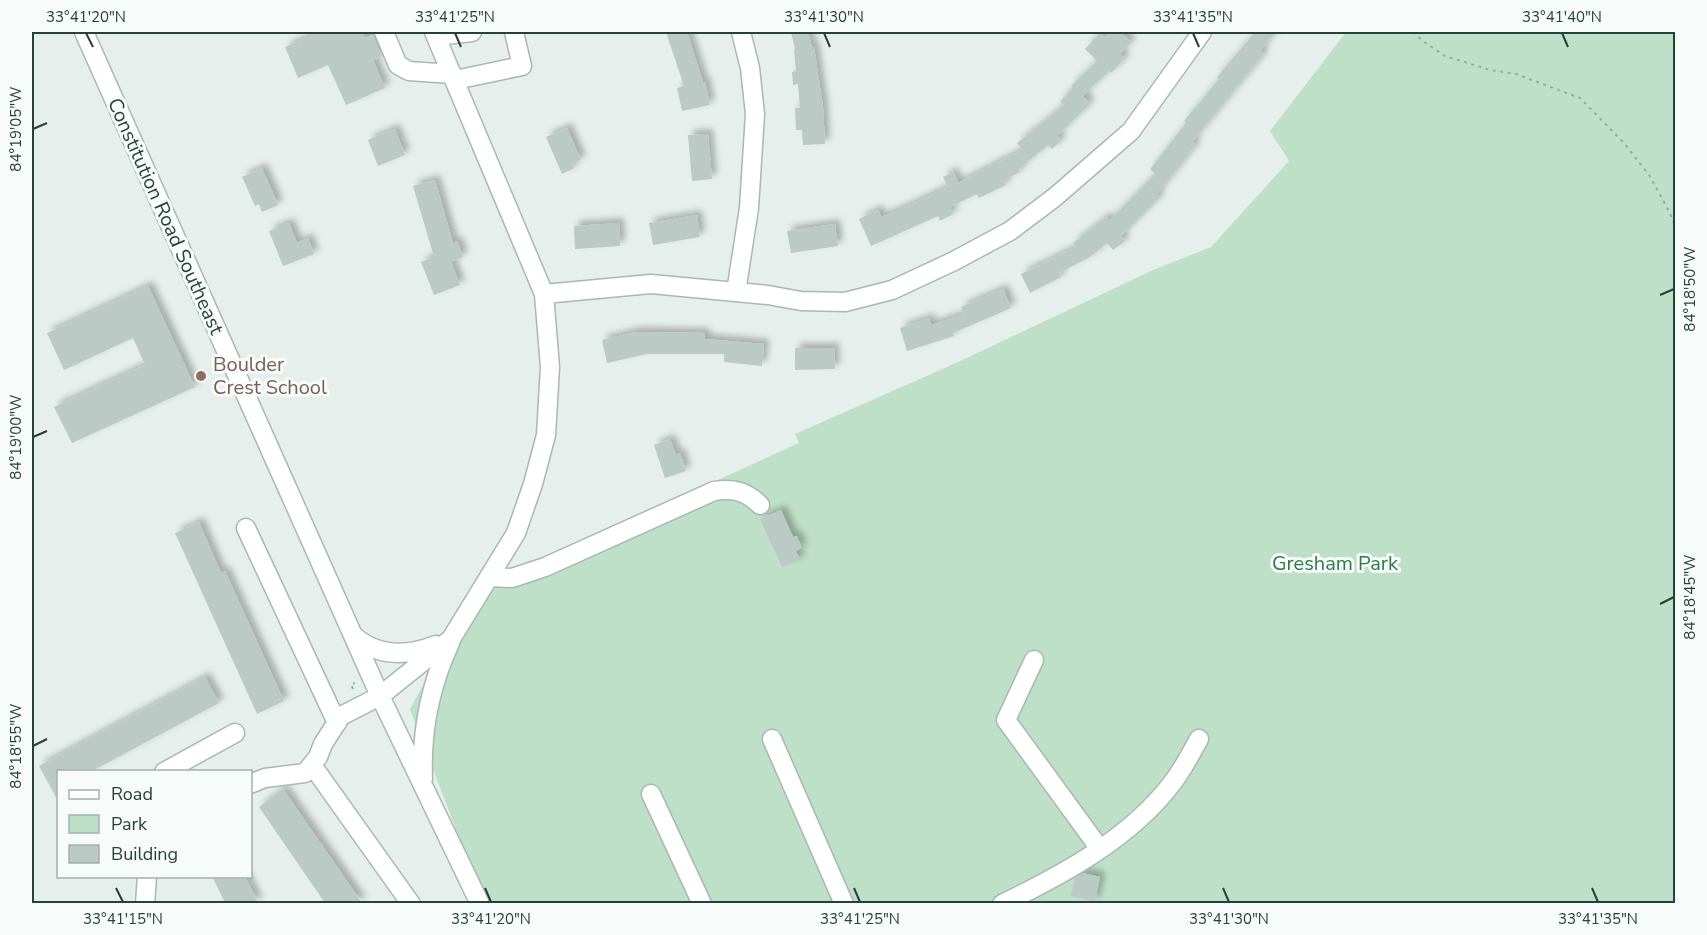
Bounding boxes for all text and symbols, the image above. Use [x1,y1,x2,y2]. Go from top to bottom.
text: 33°41'20"N [46,7,126,27]
text: 33°41'25"N [415,7,495,27]
text: 33°41'30"N [784,7,864,27]
text: 33°41'35"N [1153,7,1233,27]
text: 33°41'40"N [1522,7,1602,27]
text: 84°19'05"W [6,86,26,172]
street label: Constitution Road Southeast [101,94,230,340]
text: 84°18'50"W [1680,246,1700,332]
place label: Boulder Crest School [213,351,327,401]
marker: Boulder Crest School [194,369,208,383]
text: 84°19'00"W [6,394,26,480]
park label: Gresham Park [1272,550,1399,577]
text: 84°18'45"W [1680,554,1700,640]
text: 84°18'55"W [6,703,26,789]
legend [57,770,252,878]
text: Road [111,782,153,806]
text: Park [111,812,148,836]
text: Building [111,842,178,866]
text: 33°41'15"N [83,909,163,929]
text: 33°41'20"N [451,909,531,929]
text: 33°41'25"N [820,909,900,929]
text: 33°41'30"N [1189,909,1269,929]
text: 33°41'35"N [1558,909,1638,929]

